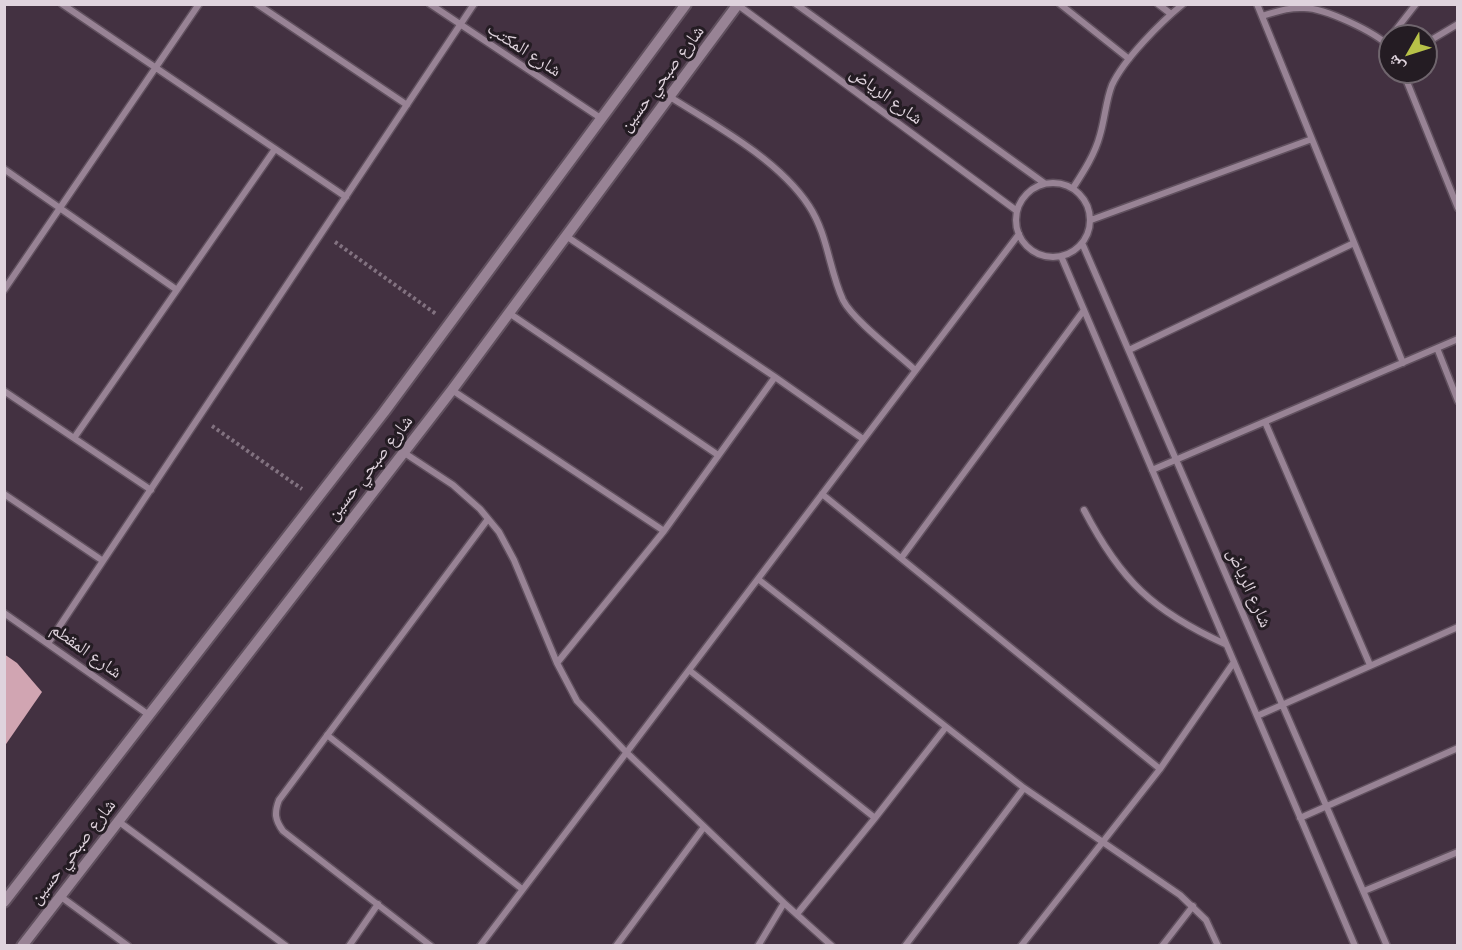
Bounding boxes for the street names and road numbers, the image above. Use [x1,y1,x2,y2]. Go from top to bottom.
street label: شارع المكتب [483,18,565,82]
street label: شارع صبحي حسين [615,21,709,137]
street label: شارع الرياض [845,62,927,130]
street label: شارع صبحي حسين [322,411,418,525]
street label: شارع الرياض [1222,545,1276,631]
street label: شارع المقطم [46,619,126,683]
street label: شارع صبحي حسين [25,795,121,909]

